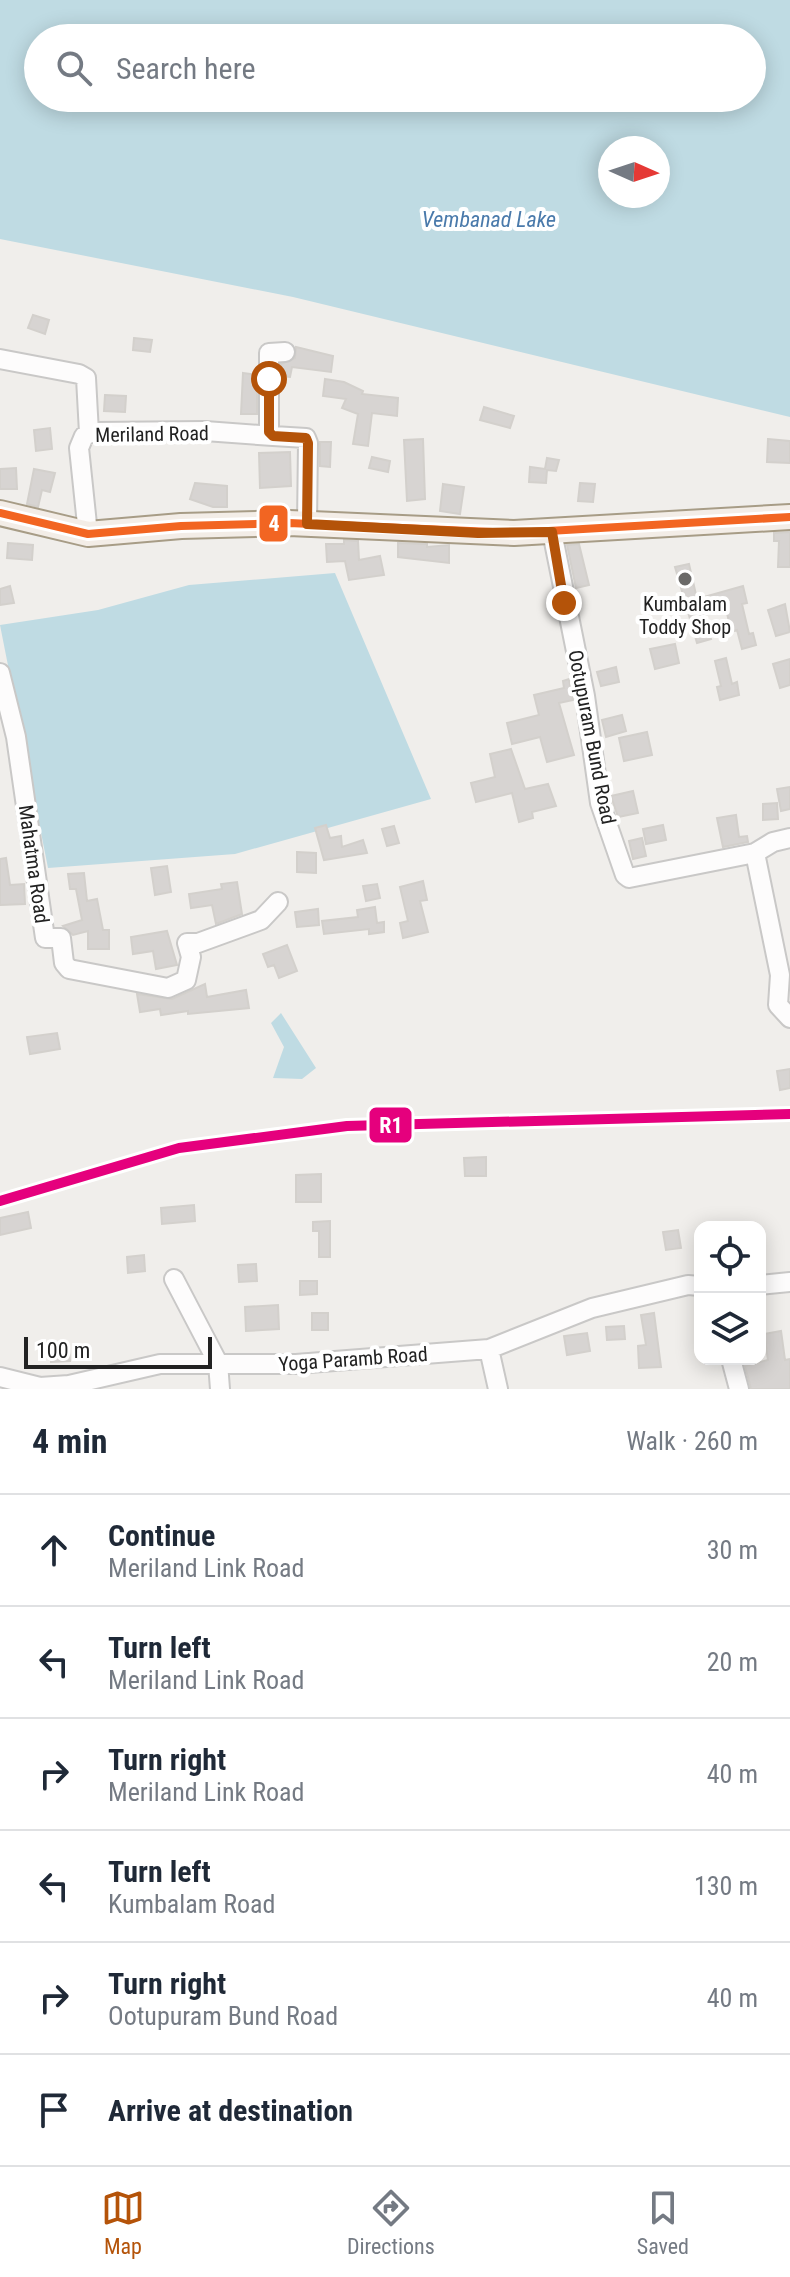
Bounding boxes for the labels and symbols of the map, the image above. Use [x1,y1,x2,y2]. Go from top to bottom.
north arrow [598,136,670,208]
water label: Vembanad Lake [422,207,556,232]
route start [251,361,287,397]
street label: Meriland Road [95,421,209,447]
line badge: 4 [258,504,289,543]
text: 4 [268,511,280,536]
marker: Kumbalam Toddy Shop [676,570,694,588]
route end [546,585,582,621]
place label: Kumbalam Toddy Shop [639,592,731,639]
street label: Ootupuram Bund Road [563,648,621,826]
street label: Mahatma Road [14,803,54,925]
line badge: R1 [368,1106,413,1144]
text: R1 [379,1113,403,1138]
scale bar [24,1333,212,1369]
street label: Yoga Paramb Road [278,1342,428,1376]

